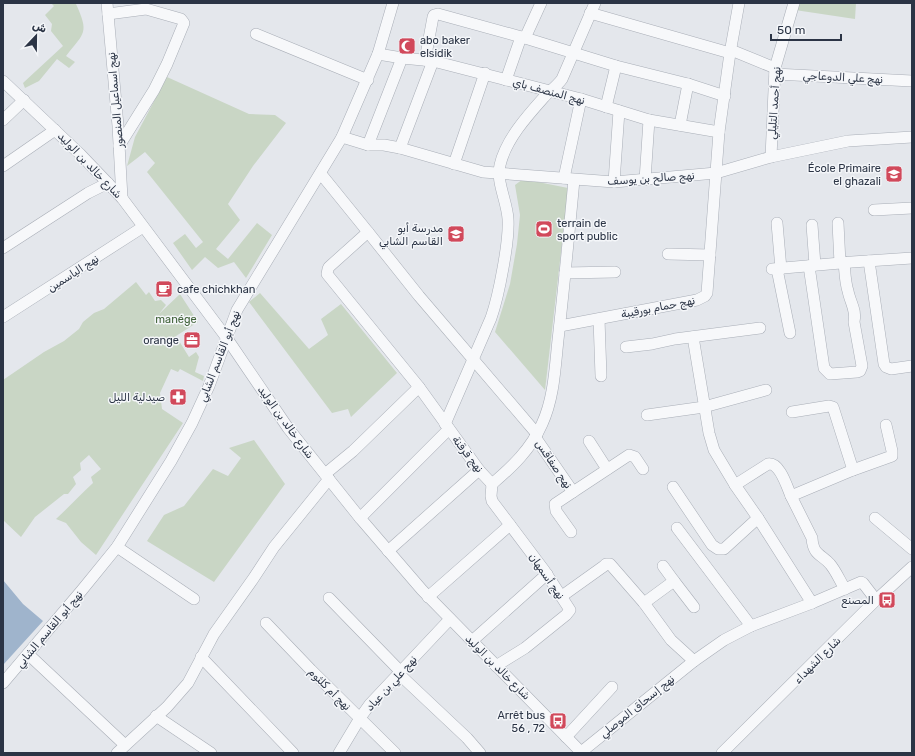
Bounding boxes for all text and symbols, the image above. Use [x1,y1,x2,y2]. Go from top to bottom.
north arrow [16,16,56,56]
scale bar [771,16,841,42]
text: ش [31,19,49,36]
text: 50 m [777,23,805,37]
place label: abo baker elsidik [420,34,471,60]
mosque icon: abo baker elsidik [397,36,417,56]
street label: نهج اسماعيل المنصور [105,51,128,149]
street label: نهج أحمد التليلي [765,66,786,140]
street label: نهج علي الدوعاجي [802,69,884,88]
street label: نهج المنصف باي [511,76,587,109]
street label: شارع خالد بن الوليد [53,130,124,202]
place label: École Primaire el ghazali [808,162,881,188]
school or university icon: École Primaire el ghazali [884,164,904,184]
street label: نهج صالح بن يوسف [607,169,695,190]
place label: terrain de sport public [557,217,618,243]
sports icon: terrain de sport public [534,219,554,239]
place label: مدرسة أبو القاسم الشابي [379,222,443,250]
school or university icon: مدرسة أبو القاسم الشابي [446,224,466,244]
street label: نهج الياسمين [45,252,103,297]
cafe icon: cafe chichkhan [154,279,174,299]
place label: cafe chichkhan [177,283,255,296]
street label: نهج حمام بورقيبة [620,294,697,323]
street label: نهج أبو القاسم الشابي [196,309,245,405]
park label: manége [155,313,197,326]
office icon: orange [182,330,202,350]
place label: orange [143,334,179,347]
street label: شارع خالد بن الوليد [253,383,316,462]
pharmacy icon: صيدلية الليل [168,387,188,407]
place label: صيدلية الليل [109,391,165,404]
street label: نهج قرقنة [448,433,486,476]
street label: نهج صفاقس [531,437,575,492]
street label: نهج أسمهان [524,551,567,603]
street label: نهج أبو القاسم الشابي [13,588,87,672]
bus stop icon: المصنع [877,590,897,610]
place label: المصنع [841,594,874,609]
street label: شارع خالد بن الوليد [461,632,533,704]
street label: شارع الشهداء [791,634,845,688]
street label: نهج علي بن عياد [363,653,421,715]
street label: نهج أم كلثوم [304,665,354,715]
street label: نهج إسحاق الموصلي [597,672,679,742]
place label: Arrêt bus 56 , 72 [497,709,545,735]
bus stop icon: Arrêt bus 56 , 72 [548,711,568,731]

